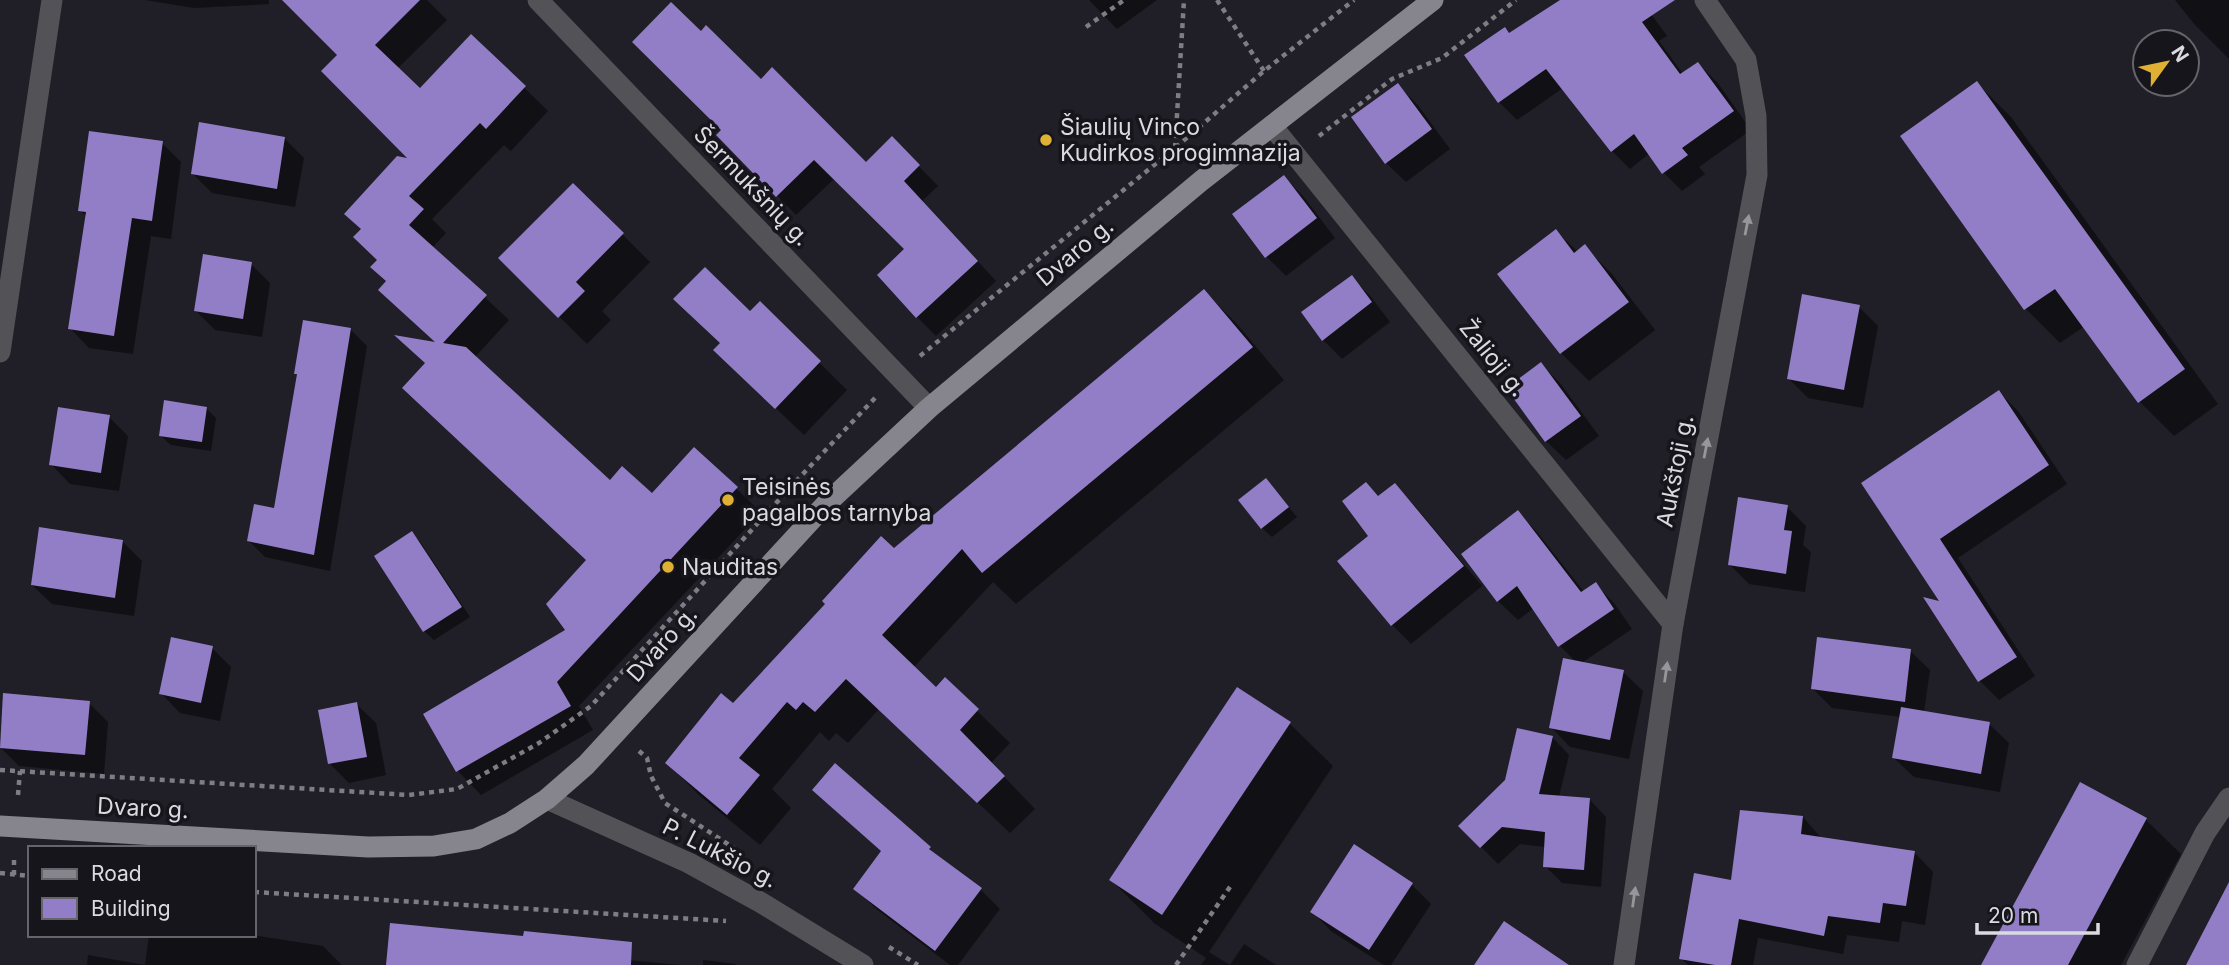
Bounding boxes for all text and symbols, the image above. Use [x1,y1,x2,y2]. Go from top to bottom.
north arrow [2131,28,2201,98]
text: N [2166,42,2193,66]
place label: Šiaulių Vinco Kudirkos progimnazija [1060,113,1301,167]
street label: Šermukšnių g. [688,120,816,252]
marker: Šiaulių Vinco Kudirkos progimnazija [1038,132,1054,148]
street label: Dvaro g. [1031,212,1119,292]
one-way arrow [1742,214,1753,236]
street label: Žalioji g. [1454,314,1532,402]
street label: Aukštoji g. [1650,413,1700,529]
one-way arrow [1701,437,1712,459]
place label: Teisinės pagalbos tarnyba [742,473,931,527]
marker: Teisinės pagalbos tarnyba [720,492,736,508]
place label: Nauditas [682,553,778,581]
marker: Nauditas [660,559,676,575]
street label: Dvaro g. [621,601,703,687]
one-way arrow [1661,661,1672,683]
street label: Dvaro g. [97,792,189,824]
street label: P. Lukšio g. [658,812,782,894]
legend [28,846,256,937]
text: Road [91,861,142,886]
one-way arrow [1629,886,1640,908]
scale bar [1977,892,2098,936]
text: Building [91,896,171,921]
text: 20 m [1988,903,2038,928]

